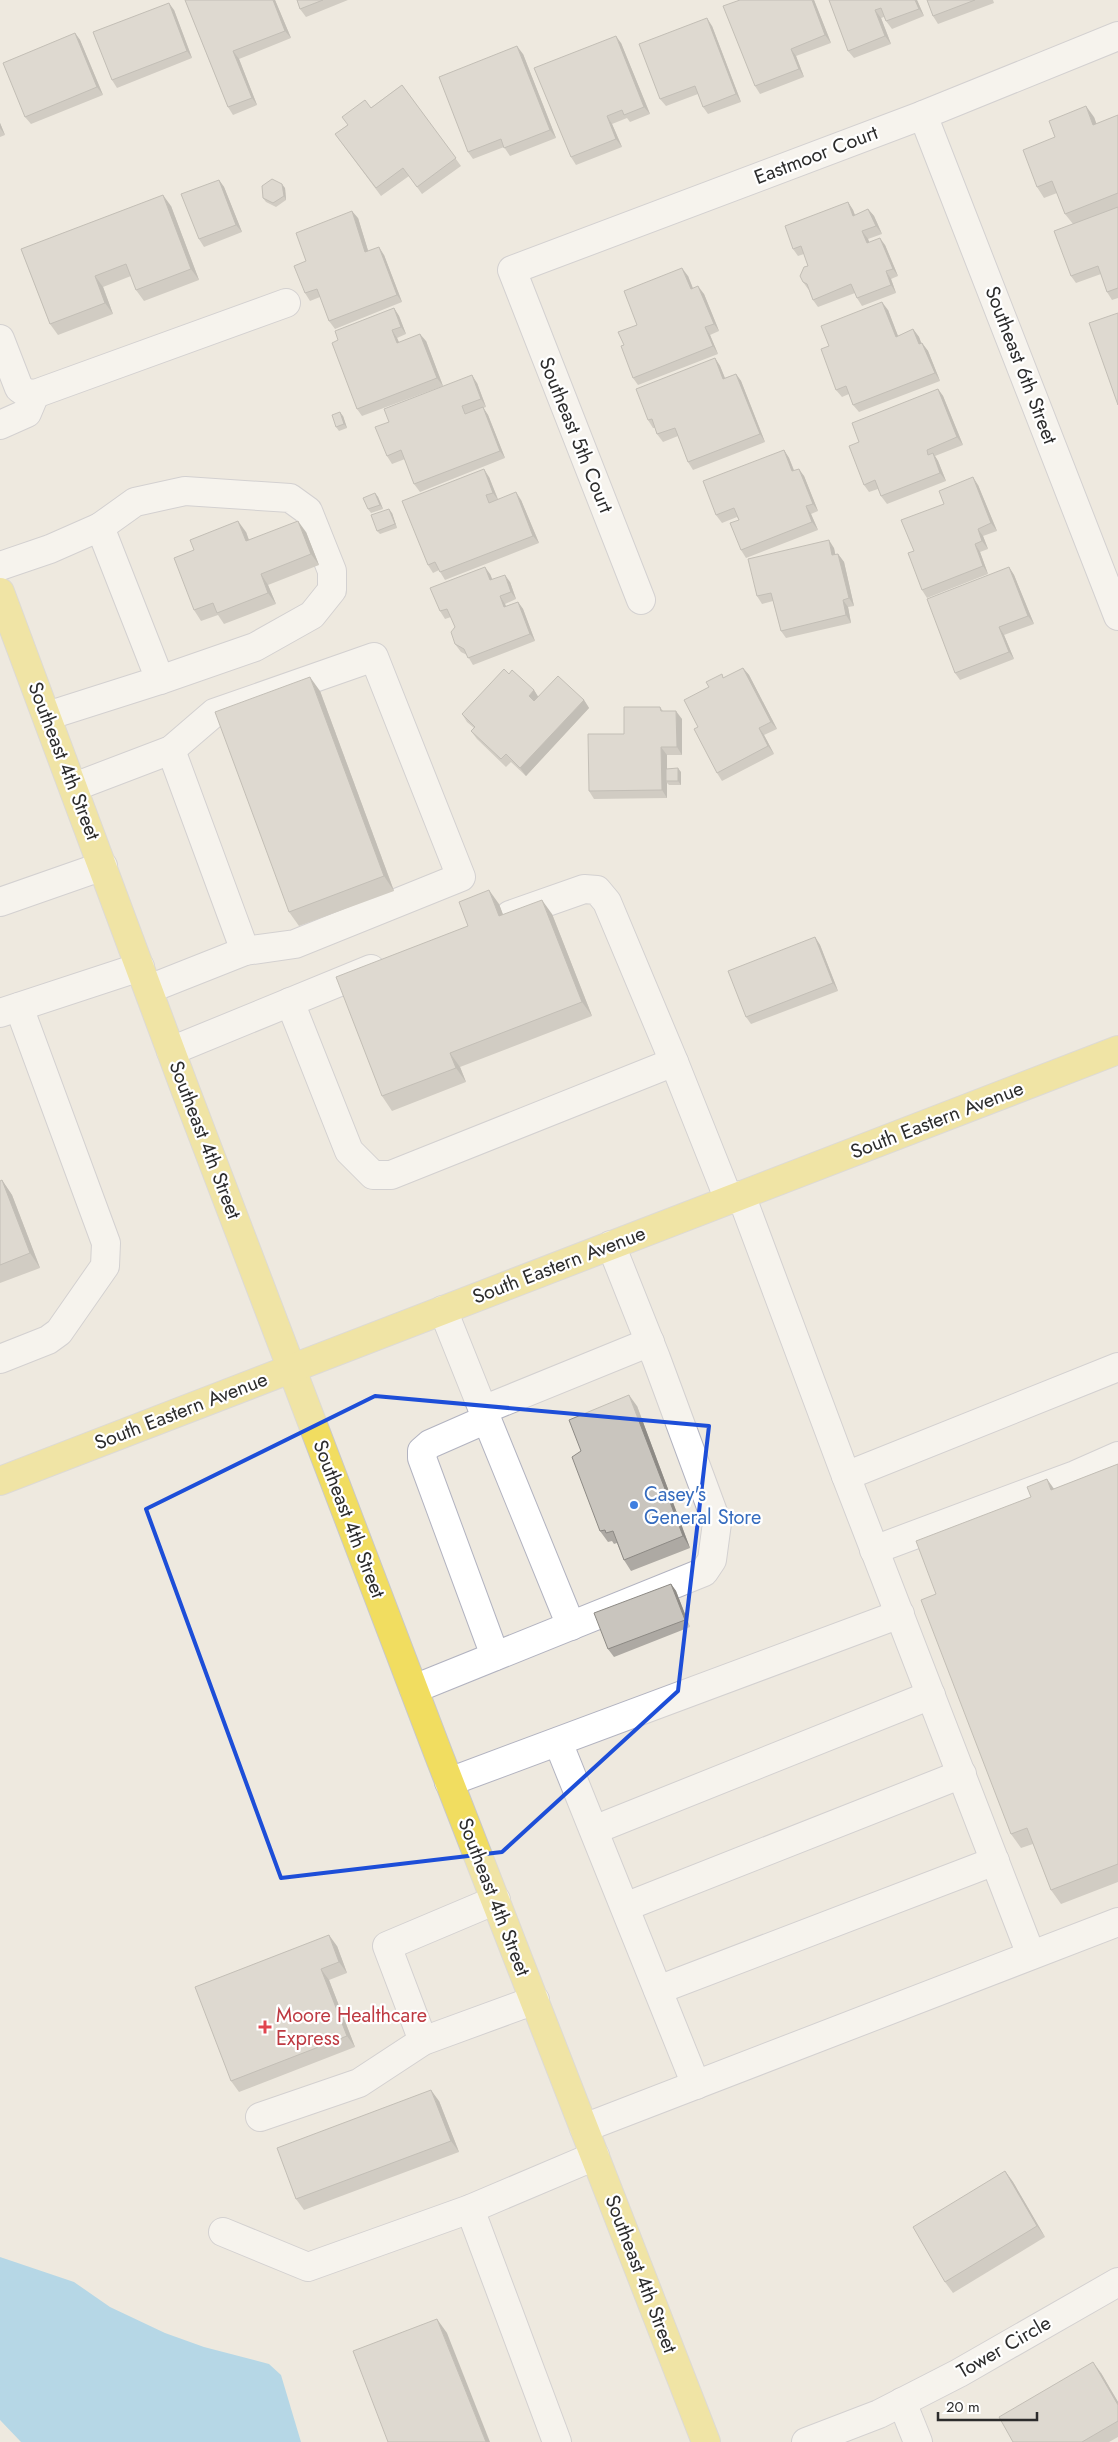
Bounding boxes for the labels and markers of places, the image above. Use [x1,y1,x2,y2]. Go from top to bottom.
place label: Casey's General Store [644,1480,761,1532]
marker: Casey's General Store [628,1499,640,1511]
place label: Moore Healthcare Express [276,2001,427,2053]
marker: Moore Healthcare Express [258,2020,272,2034]

